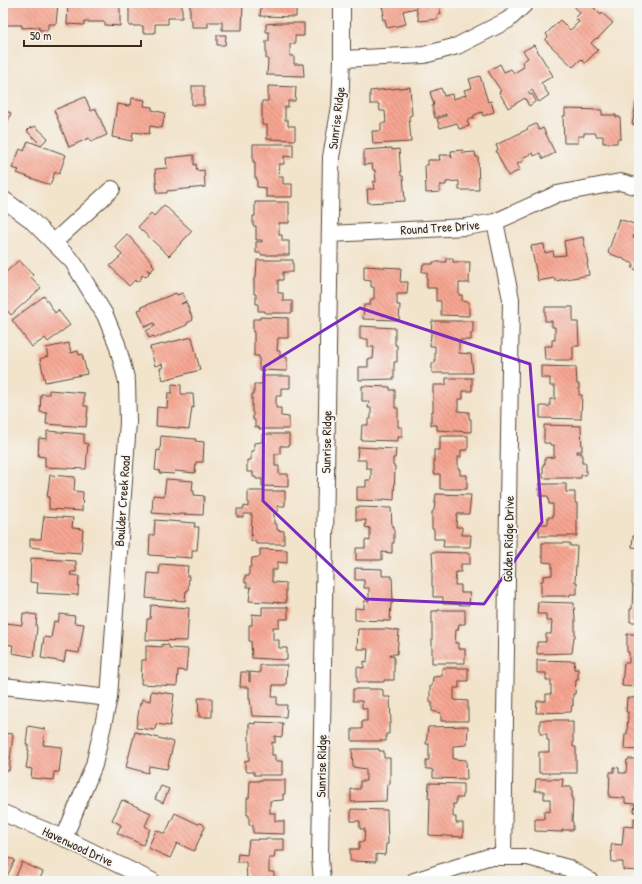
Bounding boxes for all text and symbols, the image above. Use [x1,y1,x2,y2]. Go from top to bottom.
scale bar [24,22,141,48]
text: 50 m [30,27,51,44]
street label: Sunrise Ridge [323,86,349,150]
street label: Round Tree Drive [400,215,480,239]
street label: Sunrise Ridge [316,410,336,474]
street label: Boulder Creek Road [110,455,134,547]
street label: Golden Ridge Drive [498,496,518,582]
street label: Sunrise Ridge [311,734,331,798]
street label: Havenwood Drive [40,822,116,870]

